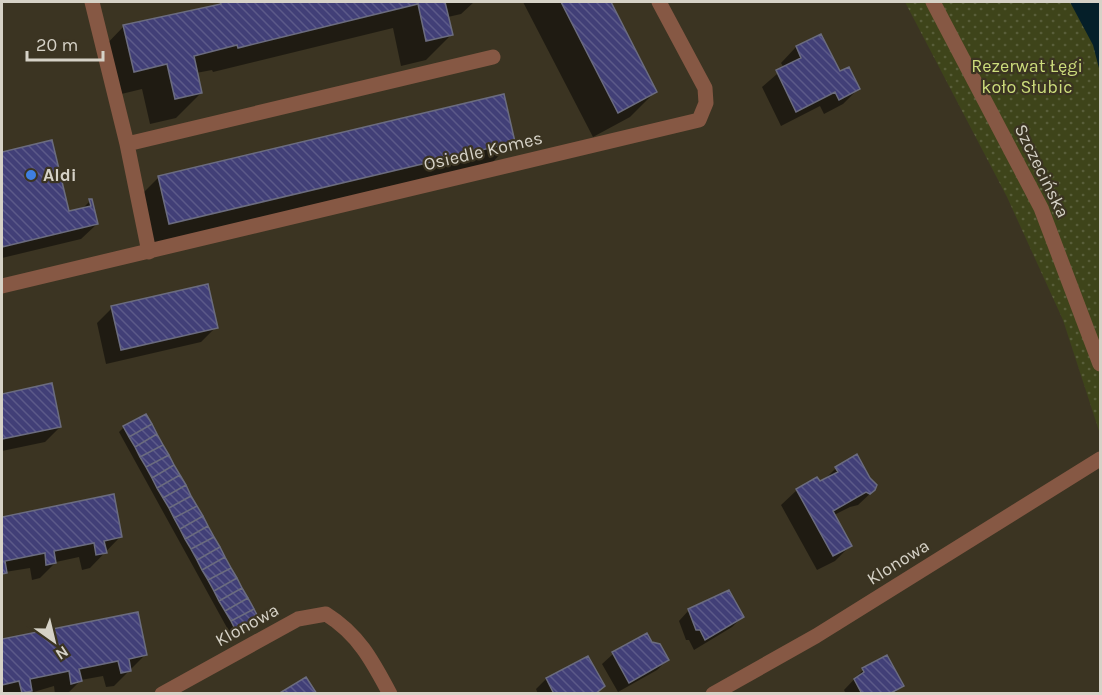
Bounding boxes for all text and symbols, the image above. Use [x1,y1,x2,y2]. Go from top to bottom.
scale bar [27,24,104,62]
text: 20 m [36,34,78,56]
park label: Rezerwat Łęgi koło Słubic [971,55,1083,98]
street label: Szczecińska [1010,121,1074,221]
street label: Osiedle Komes [421,127,545,175]
place label: Aldi [43,164,77,186]
marker: Aldi [24,168,38,182]
street label: Klonowa [863,534,933,590]
street label: Klonowa [211,599,283,651]
north arrow [24,611,84,671]
text: N [52,642,72,664]

